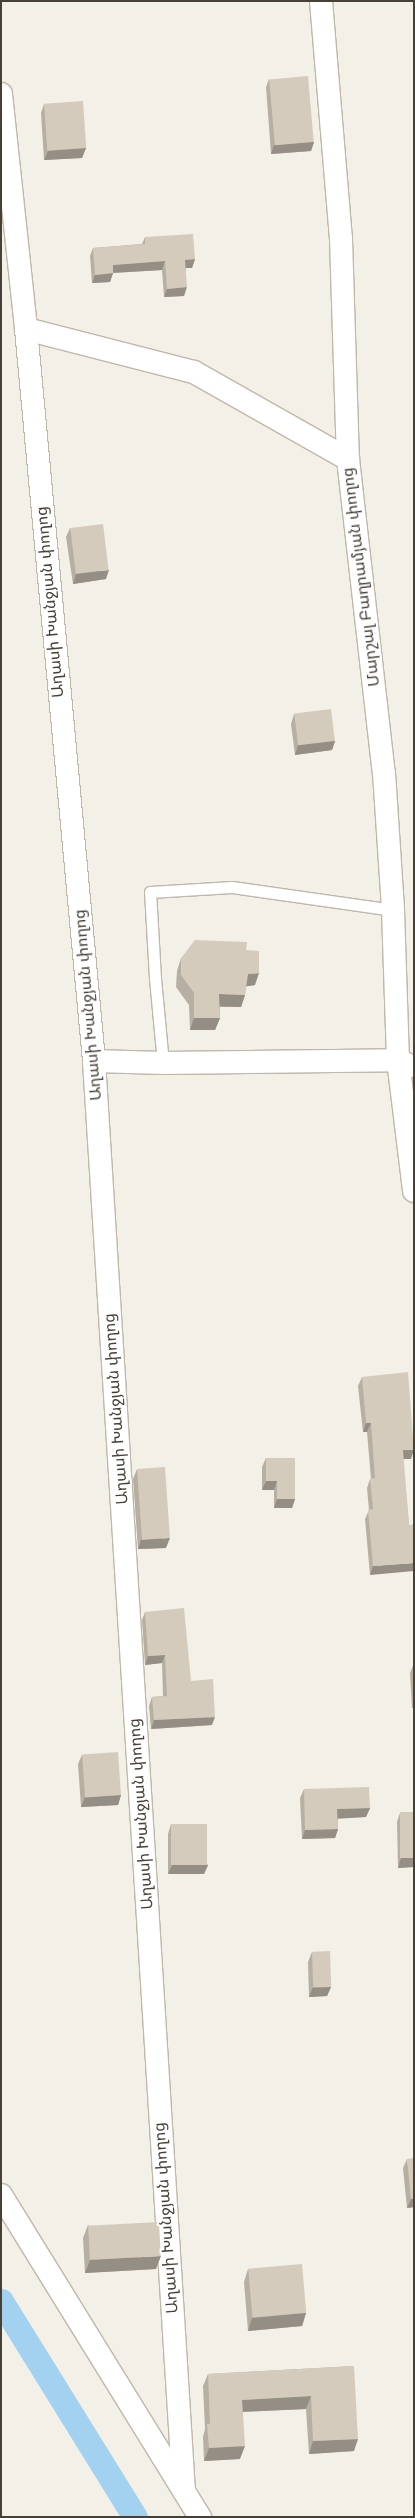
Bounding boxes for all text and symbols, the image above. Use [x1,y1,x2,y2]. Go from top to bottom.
street label: Մարշալ Բաղրամյան փողոց [338,466,384,688]
street label: Աղասի Խանջյան փողոց [32,506,68,698]
street label: Աղասի Խանջյան փողոց [70,909,106,1101]
street label: Աղասի Խանջյան փողոց [100,1313,132,1505]
street label: Աղասի Խանջյան փողոց [125,1718,157,1910]
street label: Աղասի Խանջյան փողոց [150,2122,182,2314]

